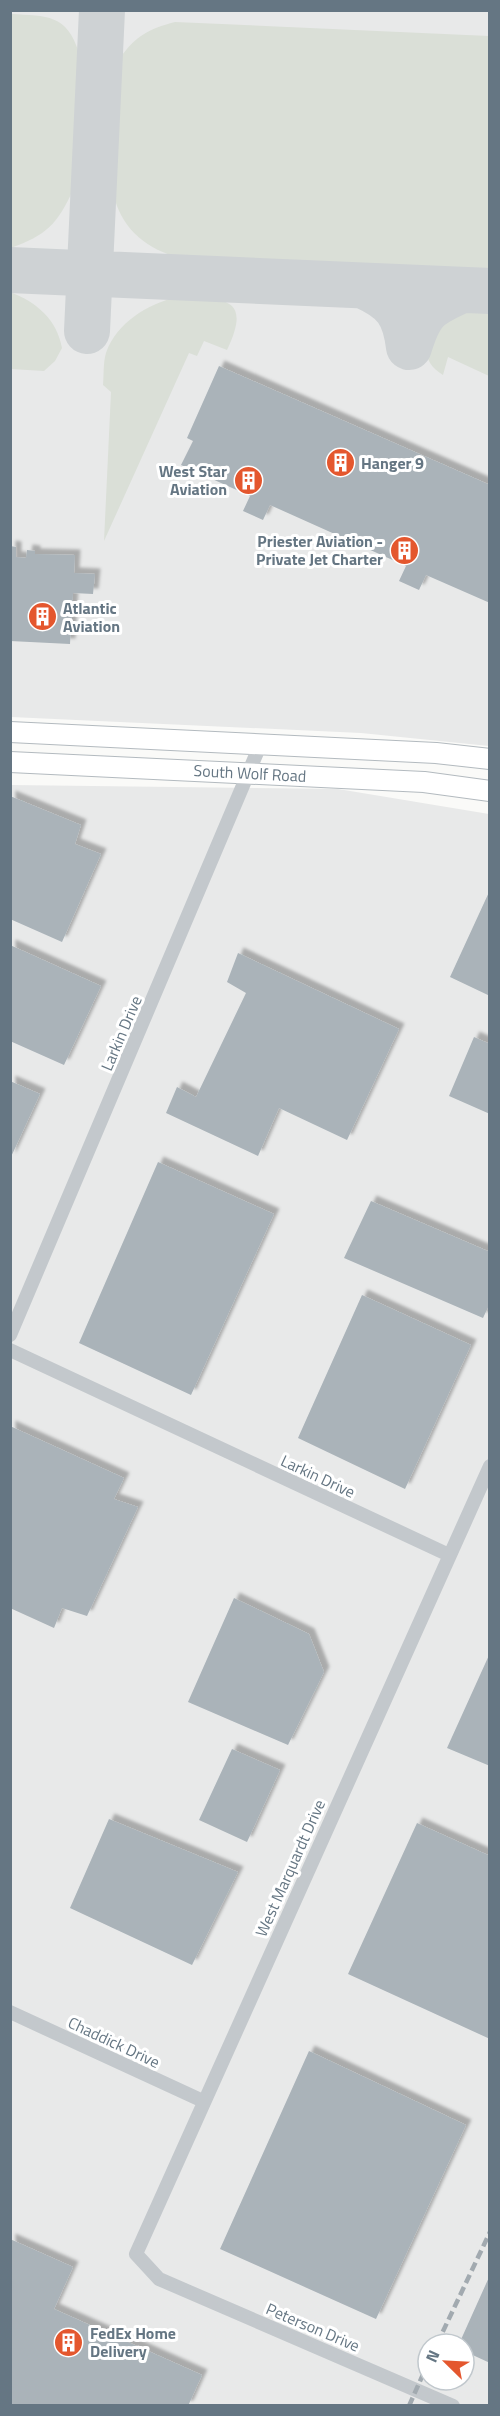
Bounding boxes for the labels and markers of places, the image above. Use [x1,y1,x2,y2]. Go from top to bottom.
building icon: Hanger 9 [324,447,356,479]
place label: Hanger 9 [361,451,424,475]
place label: West Star Aviation [159,459,227,501]
building icon: West Star Aviation [232,464,264,496]
place label: Priester Aviation - Private Jet Charter [256,529,383,571]
building icon: Priester Aviation - Private Jet Charter [388,534,420,566]
place label: Atlantic Aviation [63,596,120,638]
building icon: Atlantic Aviation [26,601,58,633]
place label: FedEx Home Delivery [90,2321,176,2363]
building icon: FedEx Home Delivery [53,2326,85,2358]

